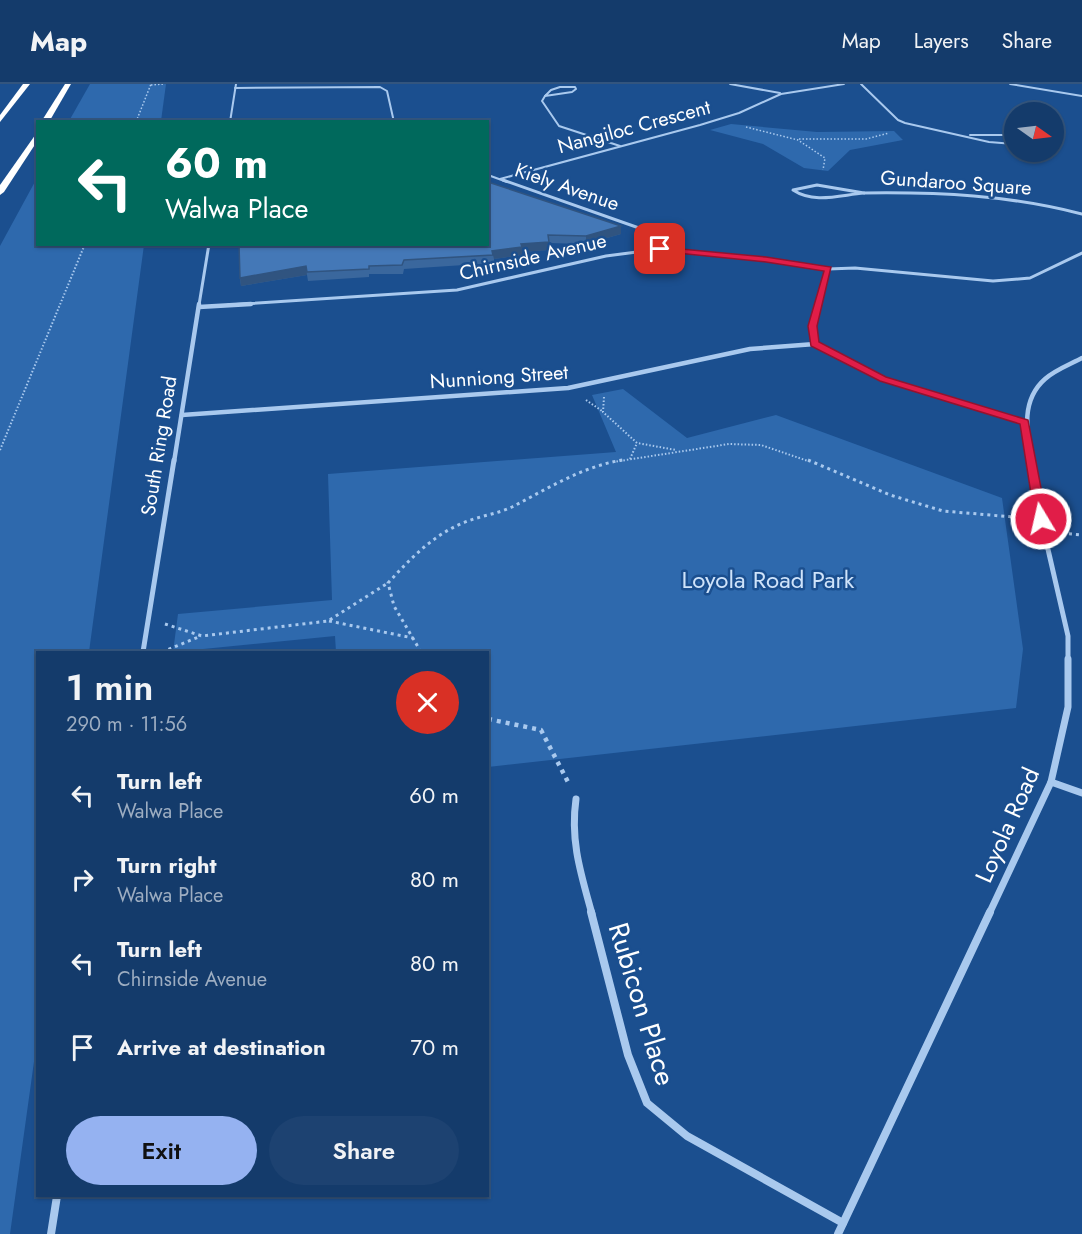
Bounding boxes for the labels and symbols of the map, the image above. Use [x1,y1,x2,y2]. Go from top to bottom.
street label: Nangiloc Crescent [554,93,714,161]
north arrow [1004,102,1064,162]
street label: Kiely Avenue [511,156,623,218]
street label: Gundaroo Square [880,163,1032,203]
pin [634,223,685,274]
street label: Chirnside Avenue [457,226,609,288]
street label: Nunniong Street [429,358,569,396]
street label: South Ring Road [134,374,184,518]
position arrow [1009,487,1073,551]
park label: Loyola Road Park [682,562,855,597]
street label: Loyola Road [966,762,1048,888]
street label: Rubicon Place [598,917,686,1091]

